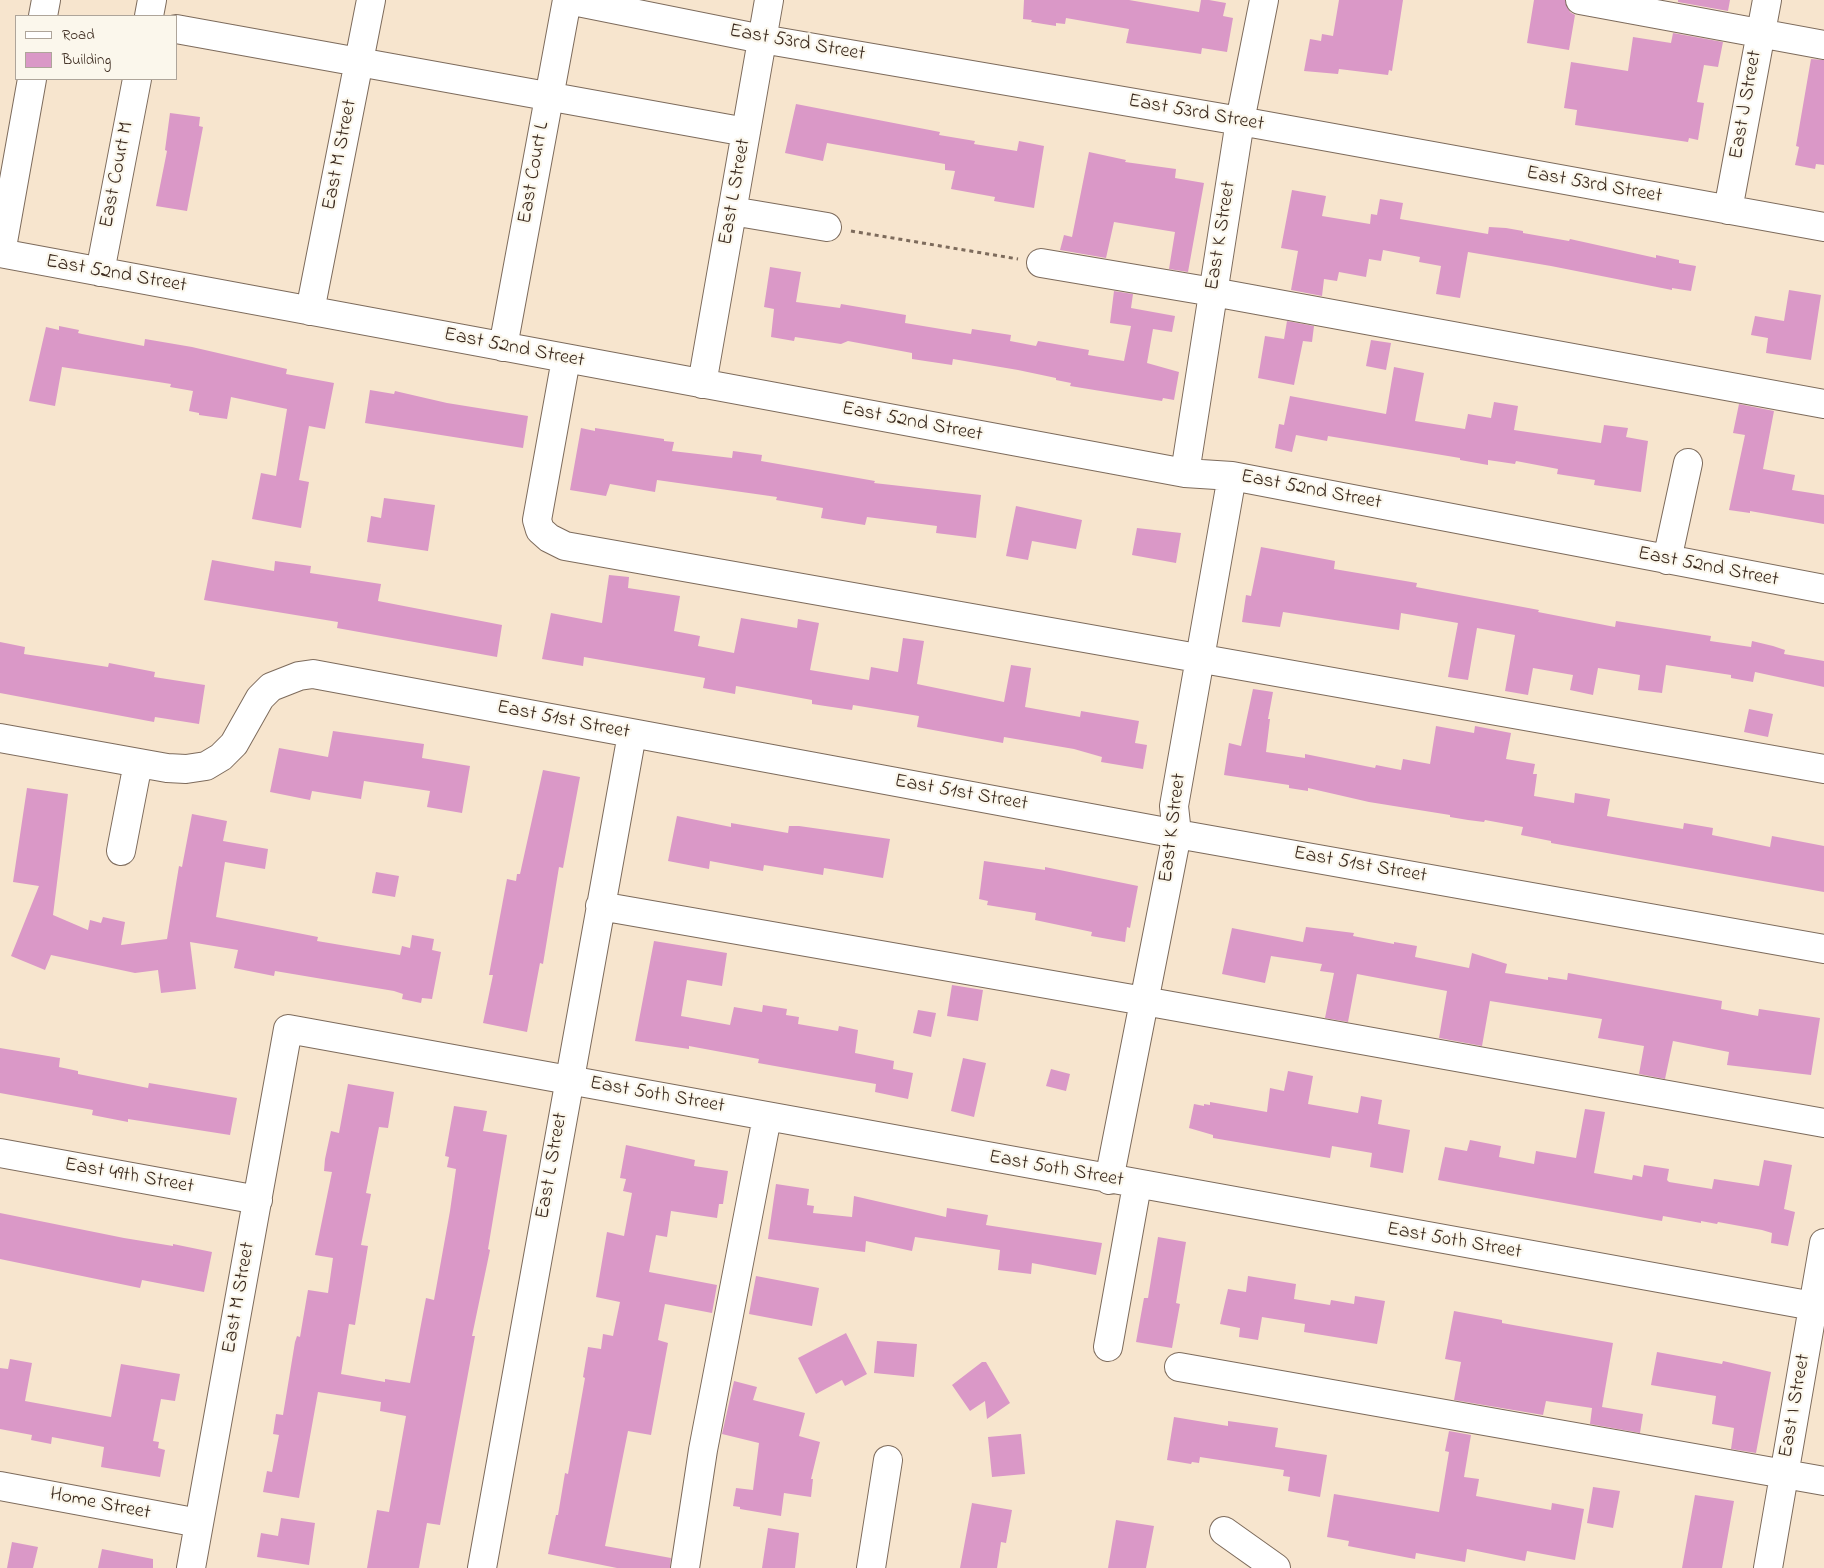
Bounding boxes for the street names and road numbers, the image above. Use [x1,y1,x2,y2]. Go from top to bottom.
street label: East 53rd Street [727,20,867,68]
street label: East J Street [1726,49,1768,161]
street label: East 53rd Street [1126,90,1266,138]
street label: East M Street [319,98,363,212]
street label: East Court M [96,120,140,230]
street label: East Court L [514,120,556,226]
street label: East L Street [715,137,757,247]
street label: East 53rd Street [1524,162,1664,210]
street label: East K Street [1202,180,1242,292]
street label: East 52nd Street [44,251,188,299]
street label: East 52nd Street [442,324,586,374]
street label: East 52nd Street [840,398,984,448]
street label: East 52nd Street [1239,466,1383,516]
street label: East 52nd Street [1636,543,1780,593]
street label: East 51st Street [494,696,632,746]
street label: East 51st Street [892,770,1030,818]
street label: East K Street [1155,772,1193,884]
street label: East 51st Street [1291,842,1429,890]
street label: East 50th Street [588,1072,726,1120]
street label: East L Street [532,1111,574,1221]
street label: East 50th Street [987,1146,1125,1194]
street label: East 49th Street [63,1154,195,1200]
street label: East 50th Street [1385,1218,1523,1266]
street label: East M Street [218,1241,262,1355]
street label: East I Street [1775,1352,1817,1460]
street label: Home Street [48,1483,152,1527]

